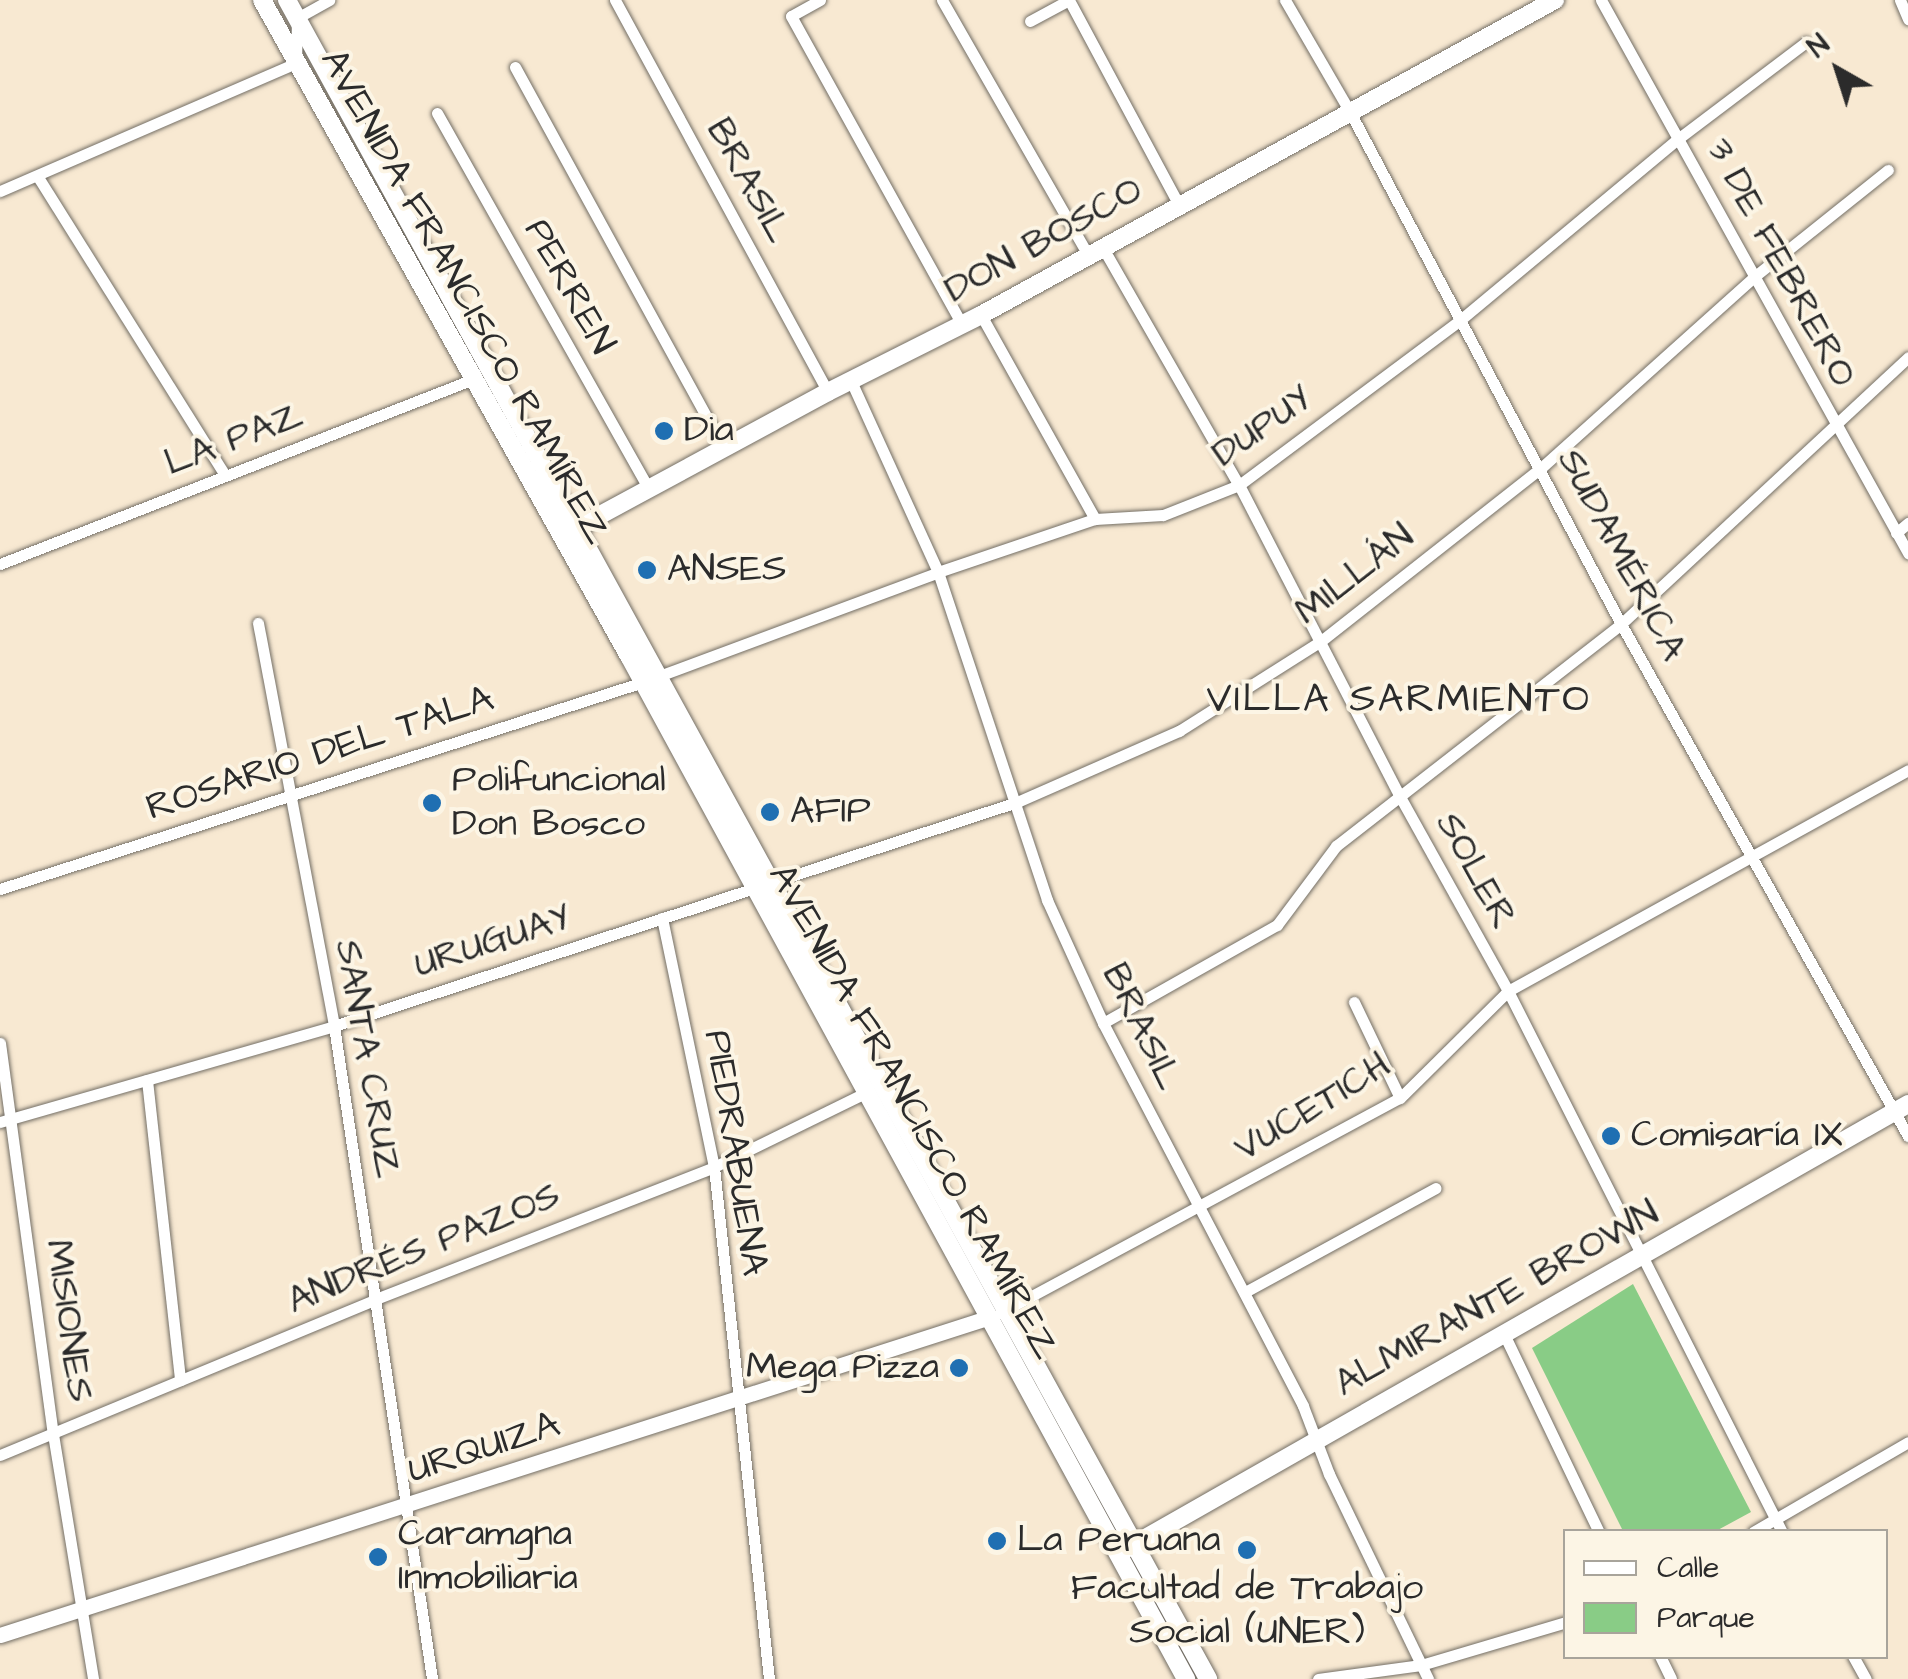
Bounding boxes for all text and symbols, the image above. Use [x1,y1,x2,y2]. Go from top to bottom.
north arrow [1788,20,1888,120]
text: N [1800,26,1838,67]
street label: AVENIDA FRANCISCO RAMÍREZ [310,42,620,552]
street label: BRASIL [695,111,801,251]
street label: 3 DE FEBRERO [1695,131,1865,395]
street label: DON BOSCO [937,168,1151,314]
street label: PERREN [513,212,625,362]
street label: DUPUY [1204,376,1322,478]
street label: LA PAZ [158,393,310,487]
place label: Dia [684,408,734,454]
marker: Dia [653,420,675,442]
street label: SUDAMÉRICA [1546,442,1696,668]
street label: MILLÁN [1287,515,1423,635]
place label: ANSES [667,547,786,593]
marker: ANSES [636,559,658,581]
street label: ROSARIO DEL TALA [141,676,499,832]
district label: VILLA SARMIENTO [1206,676,1592,724]
place label: Polifuncional Don Bosco [452,758,666,848]
place label: AFIP [790,789,871,835]
marker: Polifuncional Don Bosco [421,792,443,814]
marker: AFIP [759,801,781,823]
street label: SOLER [1425,805,1525,937]
street label: AVENIDA FRANCISCO RAMÍREZ [758,857,1068,1367]
street label: URUGUAY [409,895,577,989]
street label: SANTA CRUZ [324,936,410,1182]
street label: BRASIL [1091,956,1191,1098]
street label: PIEDRABUENA [693,1027,777,1279]
street label: VUCETICH [1227,1044,1399,1172]
place label: Comisaría IX [1631,1113,1843,1159]
marker: Comisaría IX [1600,1125,1622,1147]
street label: ANDRÉS PAZOS [281,1173,567,1325]
street label: ALMIRANTE BROWN [1327,1191,1667,1407]
street label: MISIONES [34,1237,102,1405]
place label: Mega Pizza [746,1345,939,1391]
marker: Mega Pizza [948,1357,970,1379]
street label: URQUIZA [402,1402,566,1494]
place label: Caramgna Inmobiliaria [398,1512,578,1602]
place label: La Peruana [1017,1518,1221,1564]
legend [1563,1529,1888,1659]
marker: La Peruana [986,1530,1008,1552]
marker: Facultad de Trabajo Social (UNER) [1236,1539,1258,1561]
marker: Caramgna Inmobiliaria [367,1546,389,1568]
text: Calle [1657,1547,1719,1589]
place label: Facultad de Trabajo Social (UNER) [1071,1566,1423,1656]
text: Parque [1657,1597,1755,1639]

